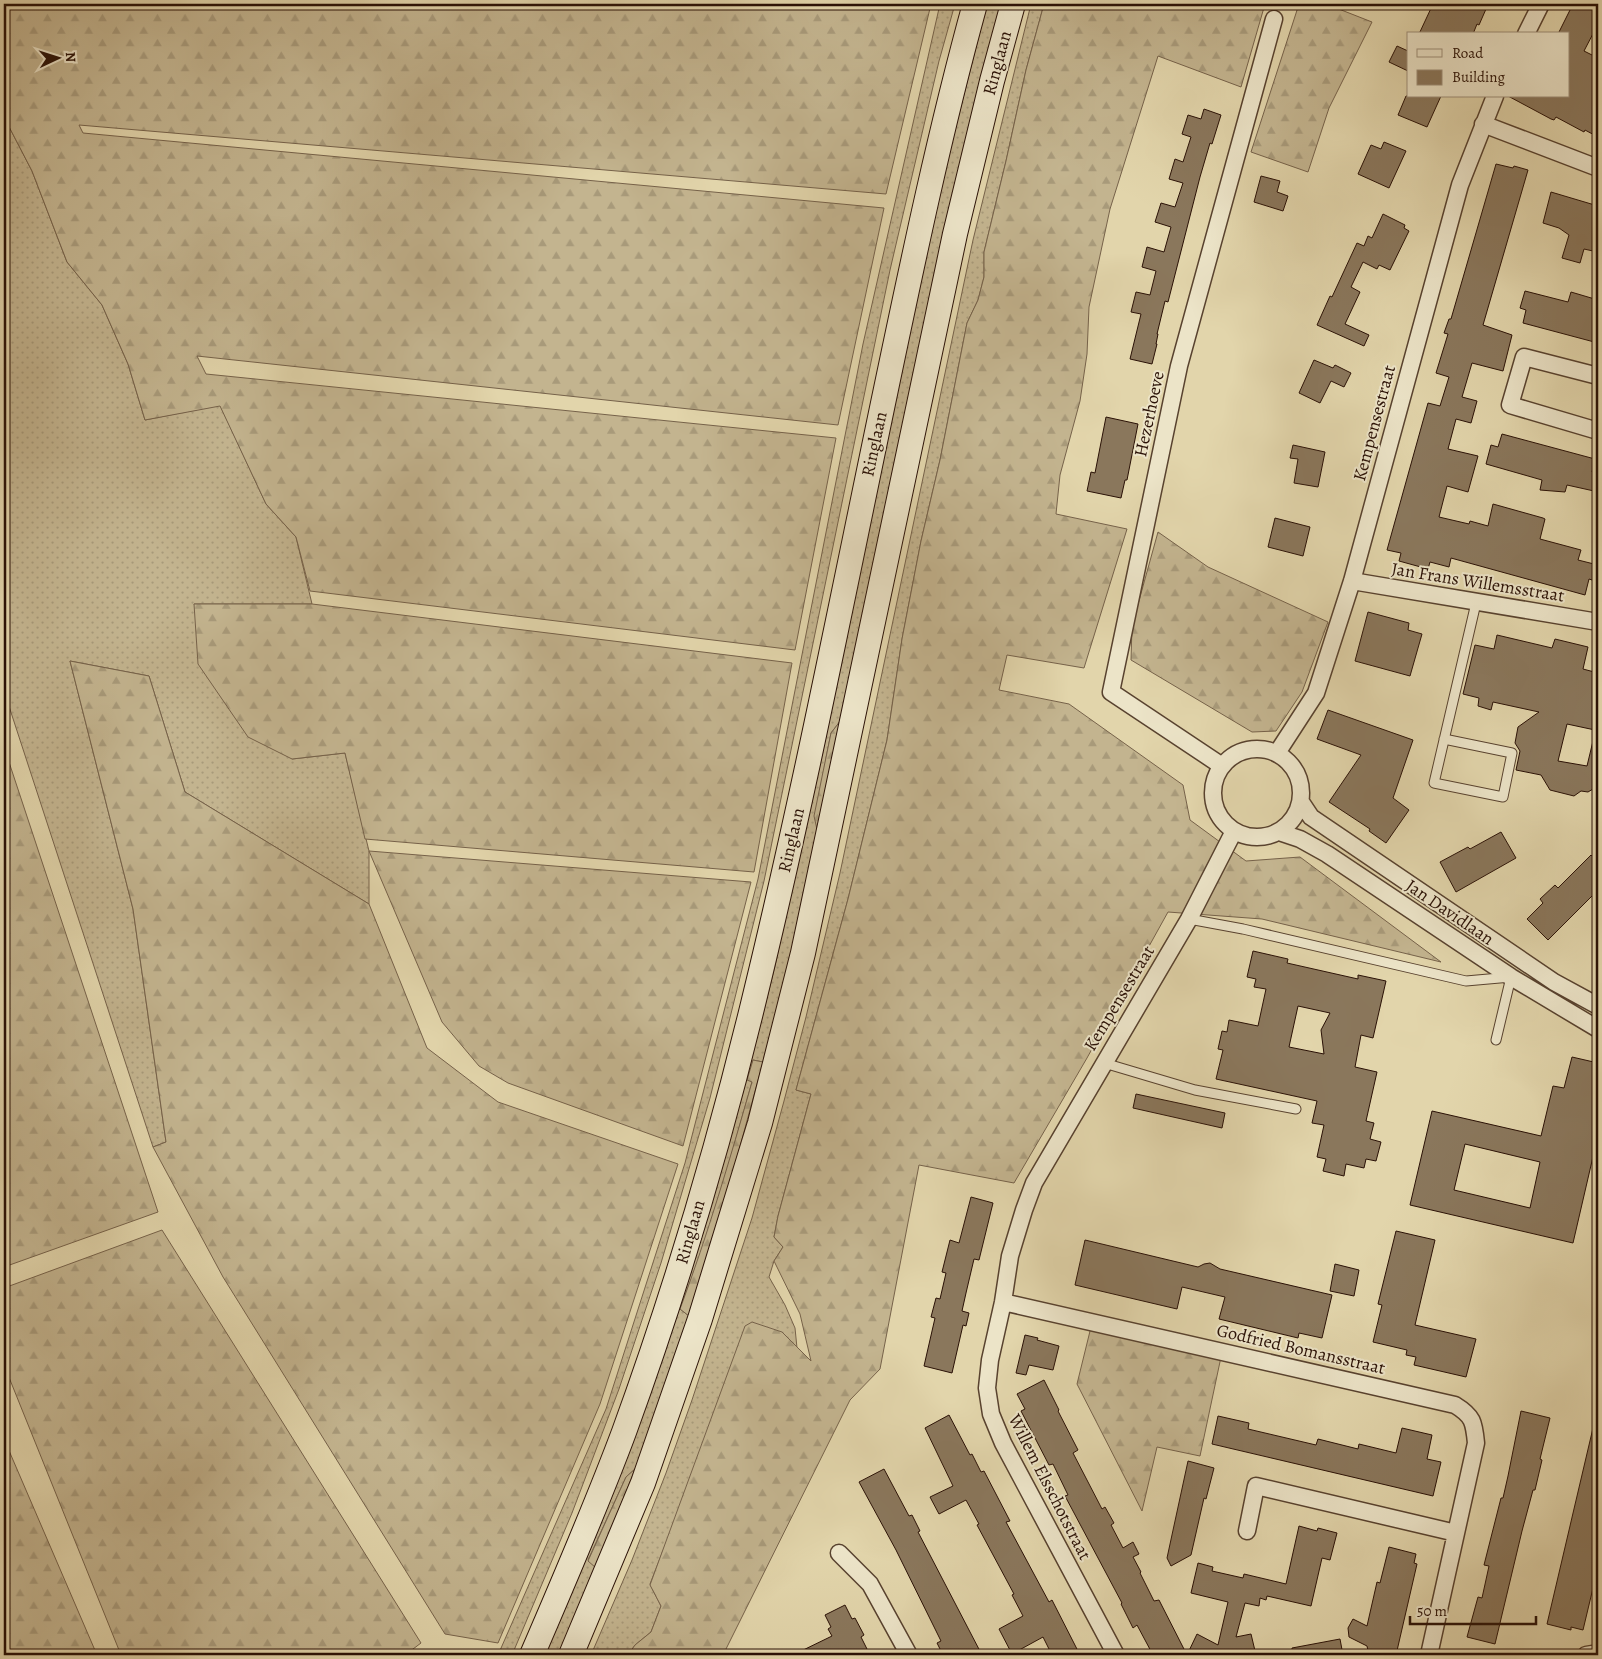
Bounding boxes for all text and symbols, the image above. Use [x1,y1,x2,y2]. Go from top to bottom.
street label: Ringlaan [977,28,1017,98]
north arrow [32,32,82,82]
legend [1407,32,1570,98]
text: Road [1452,43,1484,63]
text: N [61,51,80,63]
text: Building [1452,67,1505,87]
street label: Kempensestraat [1347,362,1401,484]
street label: Hezerhoeve [1128,369,1170,459]
street label: Ringlaan [855,409,893,479]
street label: Jan Frans Willemsstraat [1390,556,1566,608]
street label: Ringlaan [772,805,810,875]
street label: Jan Davidlaan [1401,874,1499,950]
street label: Kempensestraat [1078,941,1160,1055]
street label: Ringlaan [669,1197,711,1267]
street label: Godfried Bomansstraat [1214,1318,1388,1380]
street label: Willem Elsschotstraat [1002,1409,1097,1564]
scale bar [1410,1594,1536,1626]
text: 50 m [1417,1601,1447,1621]

